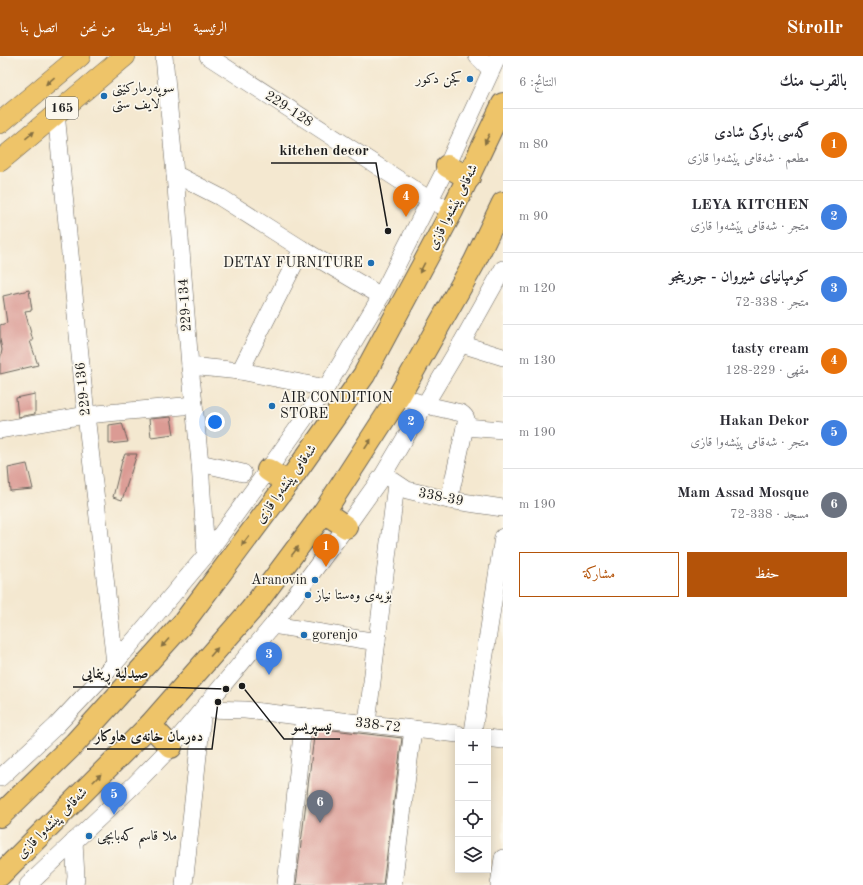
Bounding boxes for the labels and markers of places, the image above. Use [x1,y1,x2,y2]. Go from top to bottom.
place label: كجن دكور [414,70,462,88]
marker: كجن دكور [465,74,475,84]
place label: سوپەرمارکێتی لایف ستی [112,81,175,113]
marker: سوپەرمارکێتی لایف ستی [99,91,109,101]
callout: kitchen decor [271,136,376,163]
pin: 4 [393,184,419,217]
place label: DETAY FURNITURE [223,256,363,270]
marker: DETAY FURNITURE [366,258,376,268]
place label: AIR CONDITION STORE [280,391,393,421]
marker: AIR CONDITION STORE [267,401,277,411]
pin: 2 [398,409,424,442]
pin: 1 [313,534,339,567]
place label: Aranovin [251,573,307,587]
marker: Aranovin [310,575,320,585]
place label: بۆیەی وەستا نیاز [314,588,392,603]
marker: بۆیەی وەستا نیاز [303,590,313,600]
place label: gorenjo [312,628,358,642]
marker: gorenjo [299,630,309,640]
pin: 3 [256,642,282,675]
callout: صيدلية ڕینمایی [73,660,156,687]
callout: نيسپريسو [284,712,340,739]
callout: دەرمان خانەی هاوکار [87,722,212,749]
pin: 5 [101,782,127,815]
pin: 6 [307,790,333,823]
place label: ملا قاسم کەبابچی [97,827,177,849]
marker: ملا قاسم کەبابچی [84,831,94,841]

